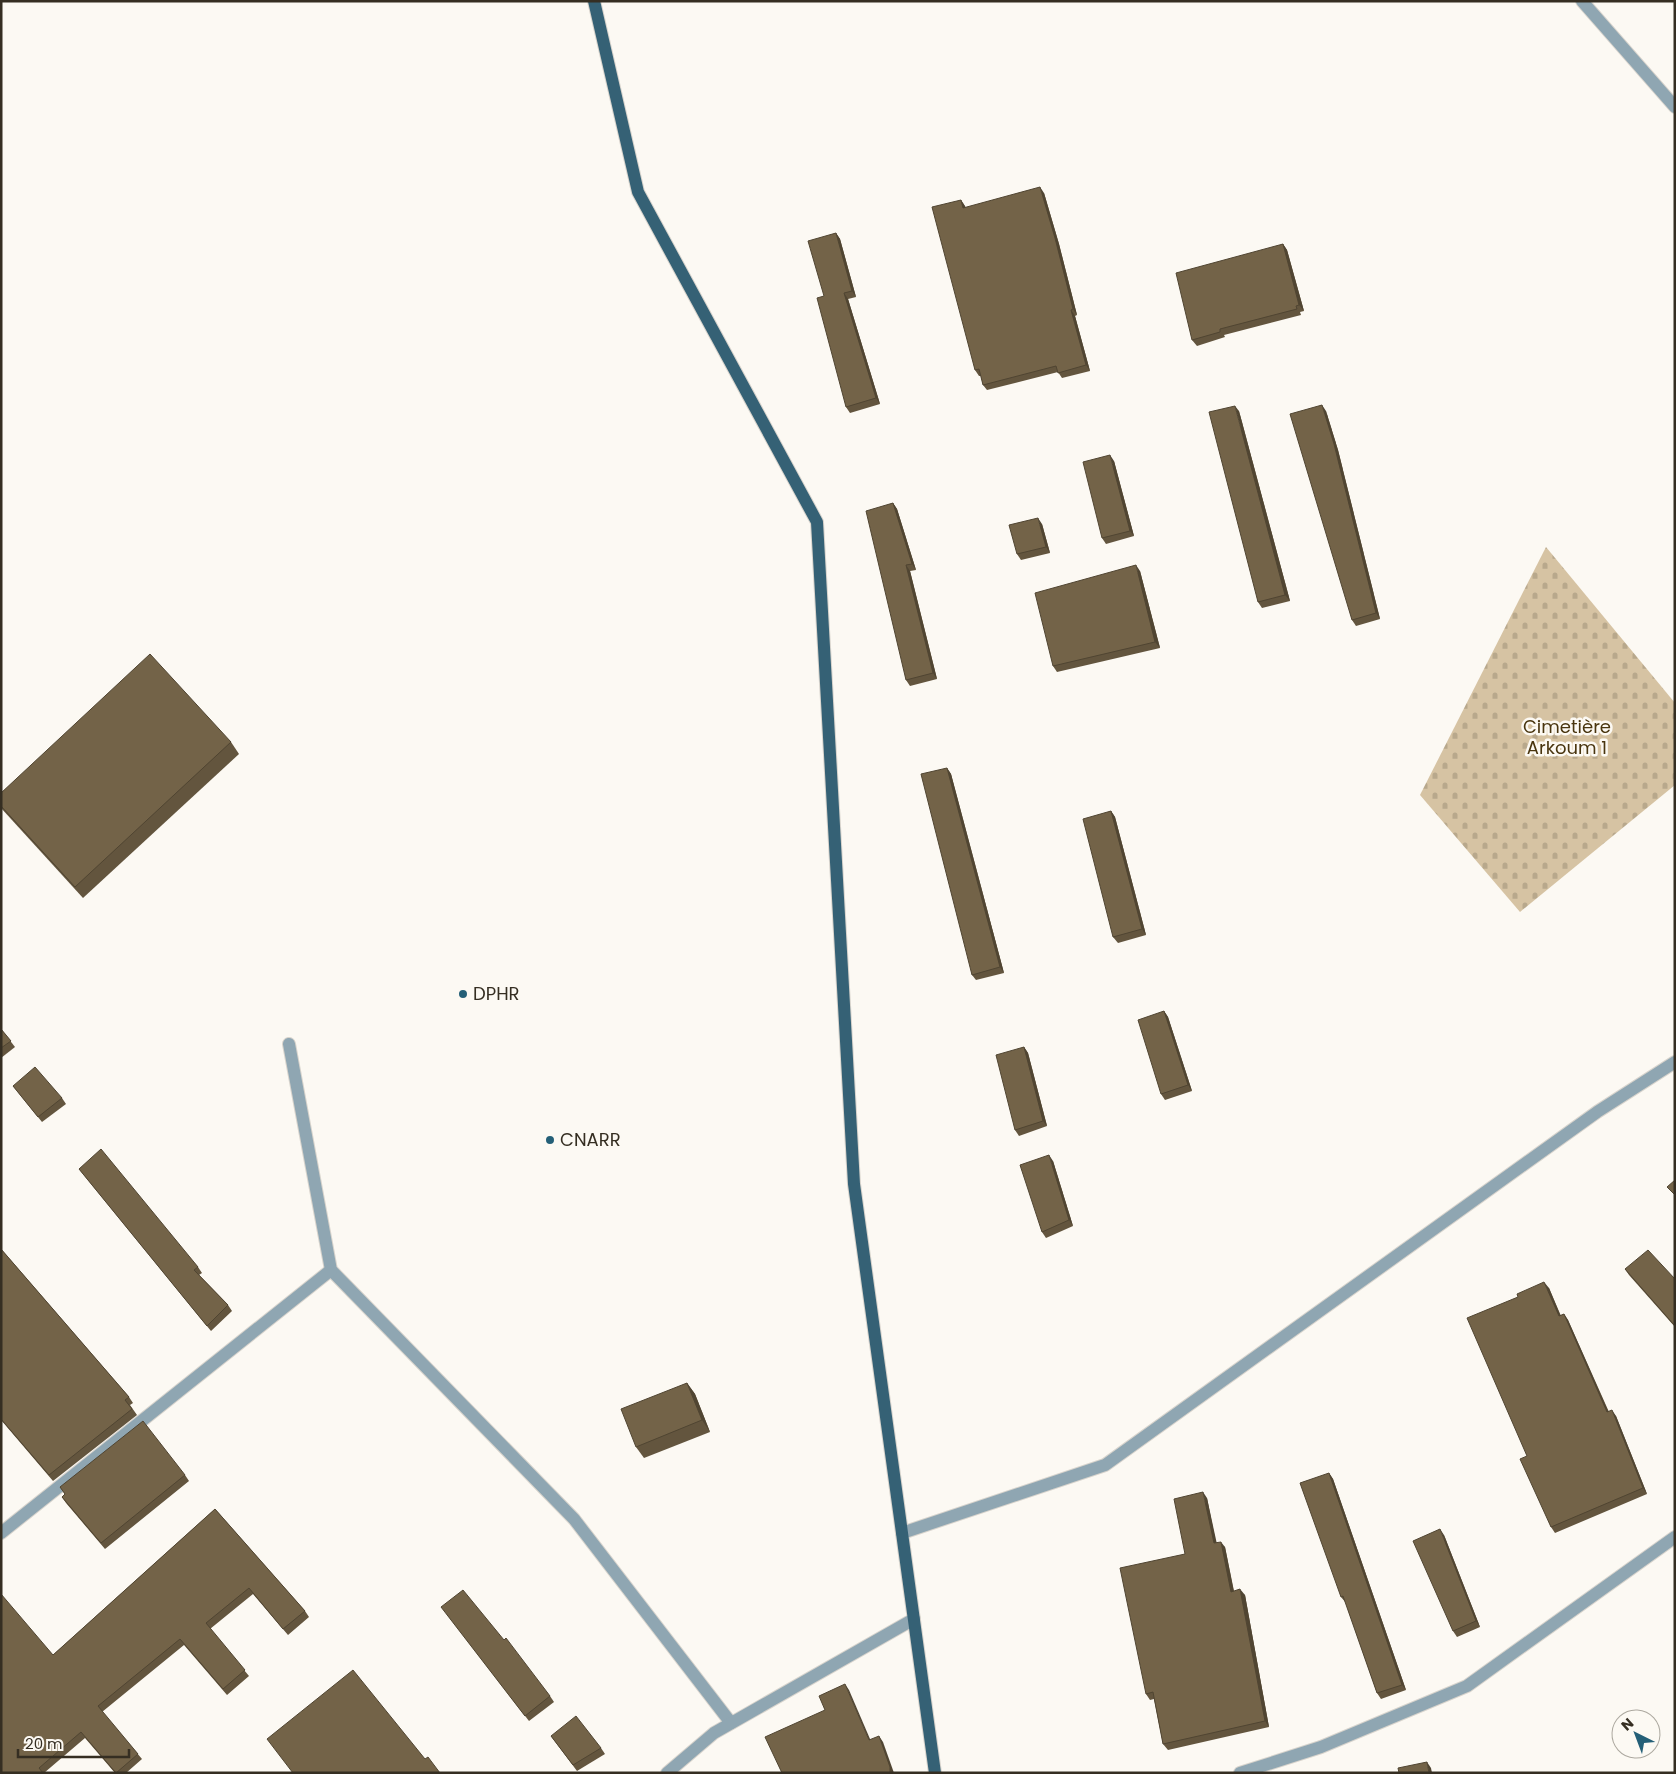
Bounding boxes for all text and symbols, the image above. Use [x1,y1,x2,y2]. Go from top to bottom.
park label: Cimetière Arkoum 1 [1523,714,1611,760]
place label: DPHR [473,981,520,1006]
marker: DPHR [457,988,469,1000]
place label: CNARR [560,1127,621,1152]
marker: CNARR [544,1134,556,1146]
north arrow [1611,1709,1661,1759]
text: N [1617,1713,1638,1735]
scale bar [18,1726,129,1758]
text: 20 m [25,1733,63,1754]

